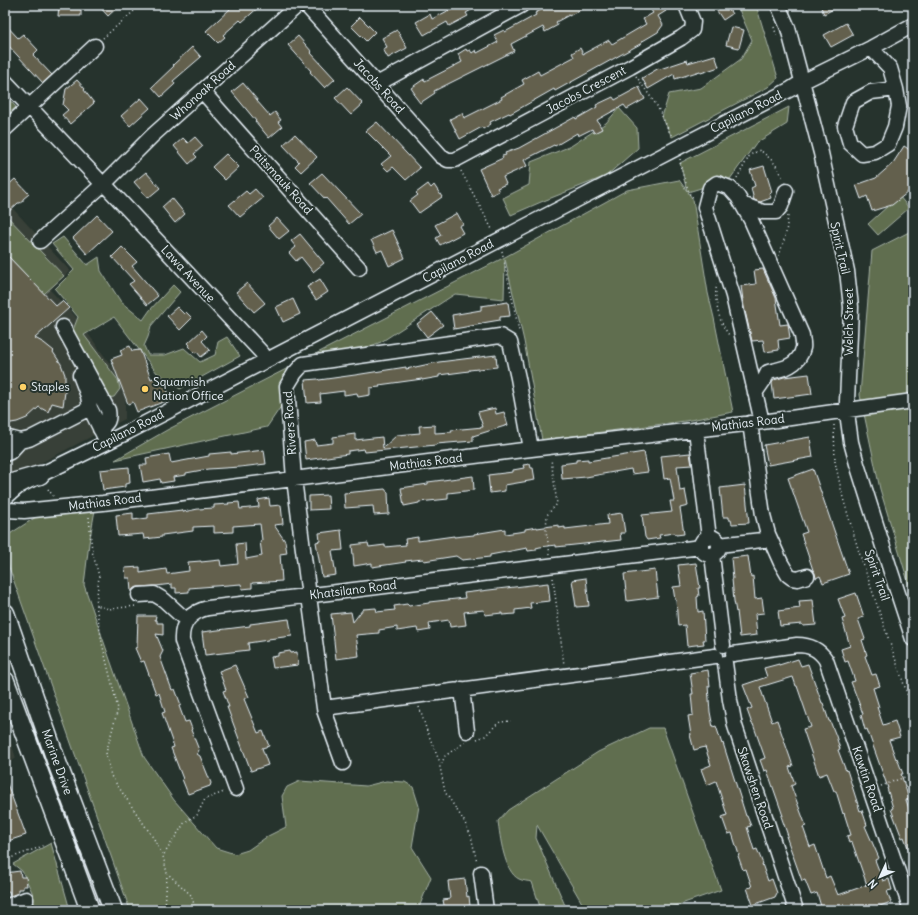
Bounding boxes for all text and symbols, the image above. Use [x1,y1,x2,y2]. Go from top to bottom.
street label: Jacobs Road [351,55,408,116]
street label: Whonoak Road [167,58,238,124]
street label: Jacobs Crescent [543,62,628,117]
street label: Capilano Road [707,87,784,136]
street label: Paitsmauk Road [247,142,316,217]
street label: Spirit Trail [827,220,854,275]
street label: Capilano Road [420,236,496,286]
street label: Lawa Avenue [158,242,219,305]
street label: Welch Street [841,288,856,356]
place label: Squamish Nation Office [153,374,224,403]
place label: Staples [31,379,70,394]
marker: Staples [18,382,28,392]
marker: Squamish Nation Office [140,384,150,394]
street label: Rivers Road [280,391,299,455]
street label: Capilano Road [89,406,166,455]
street label: Mathias Road [711,411,785,434]
street label: Mathias Road [389,450,463,473]
street label: Mathias Road [68,490,142,513]
street label: Spirit Trail [862,547,893,602]
street label: Khatsilano Road [309,577,397,602]
street label: Marine Drive [39,727,76,797]
street label: Kawtin Road [849,744,886,814]
street label: Skawshen Road [734,745,777,831]
north arrow [860,857,900,897]
text: N [865,876,880,892]

